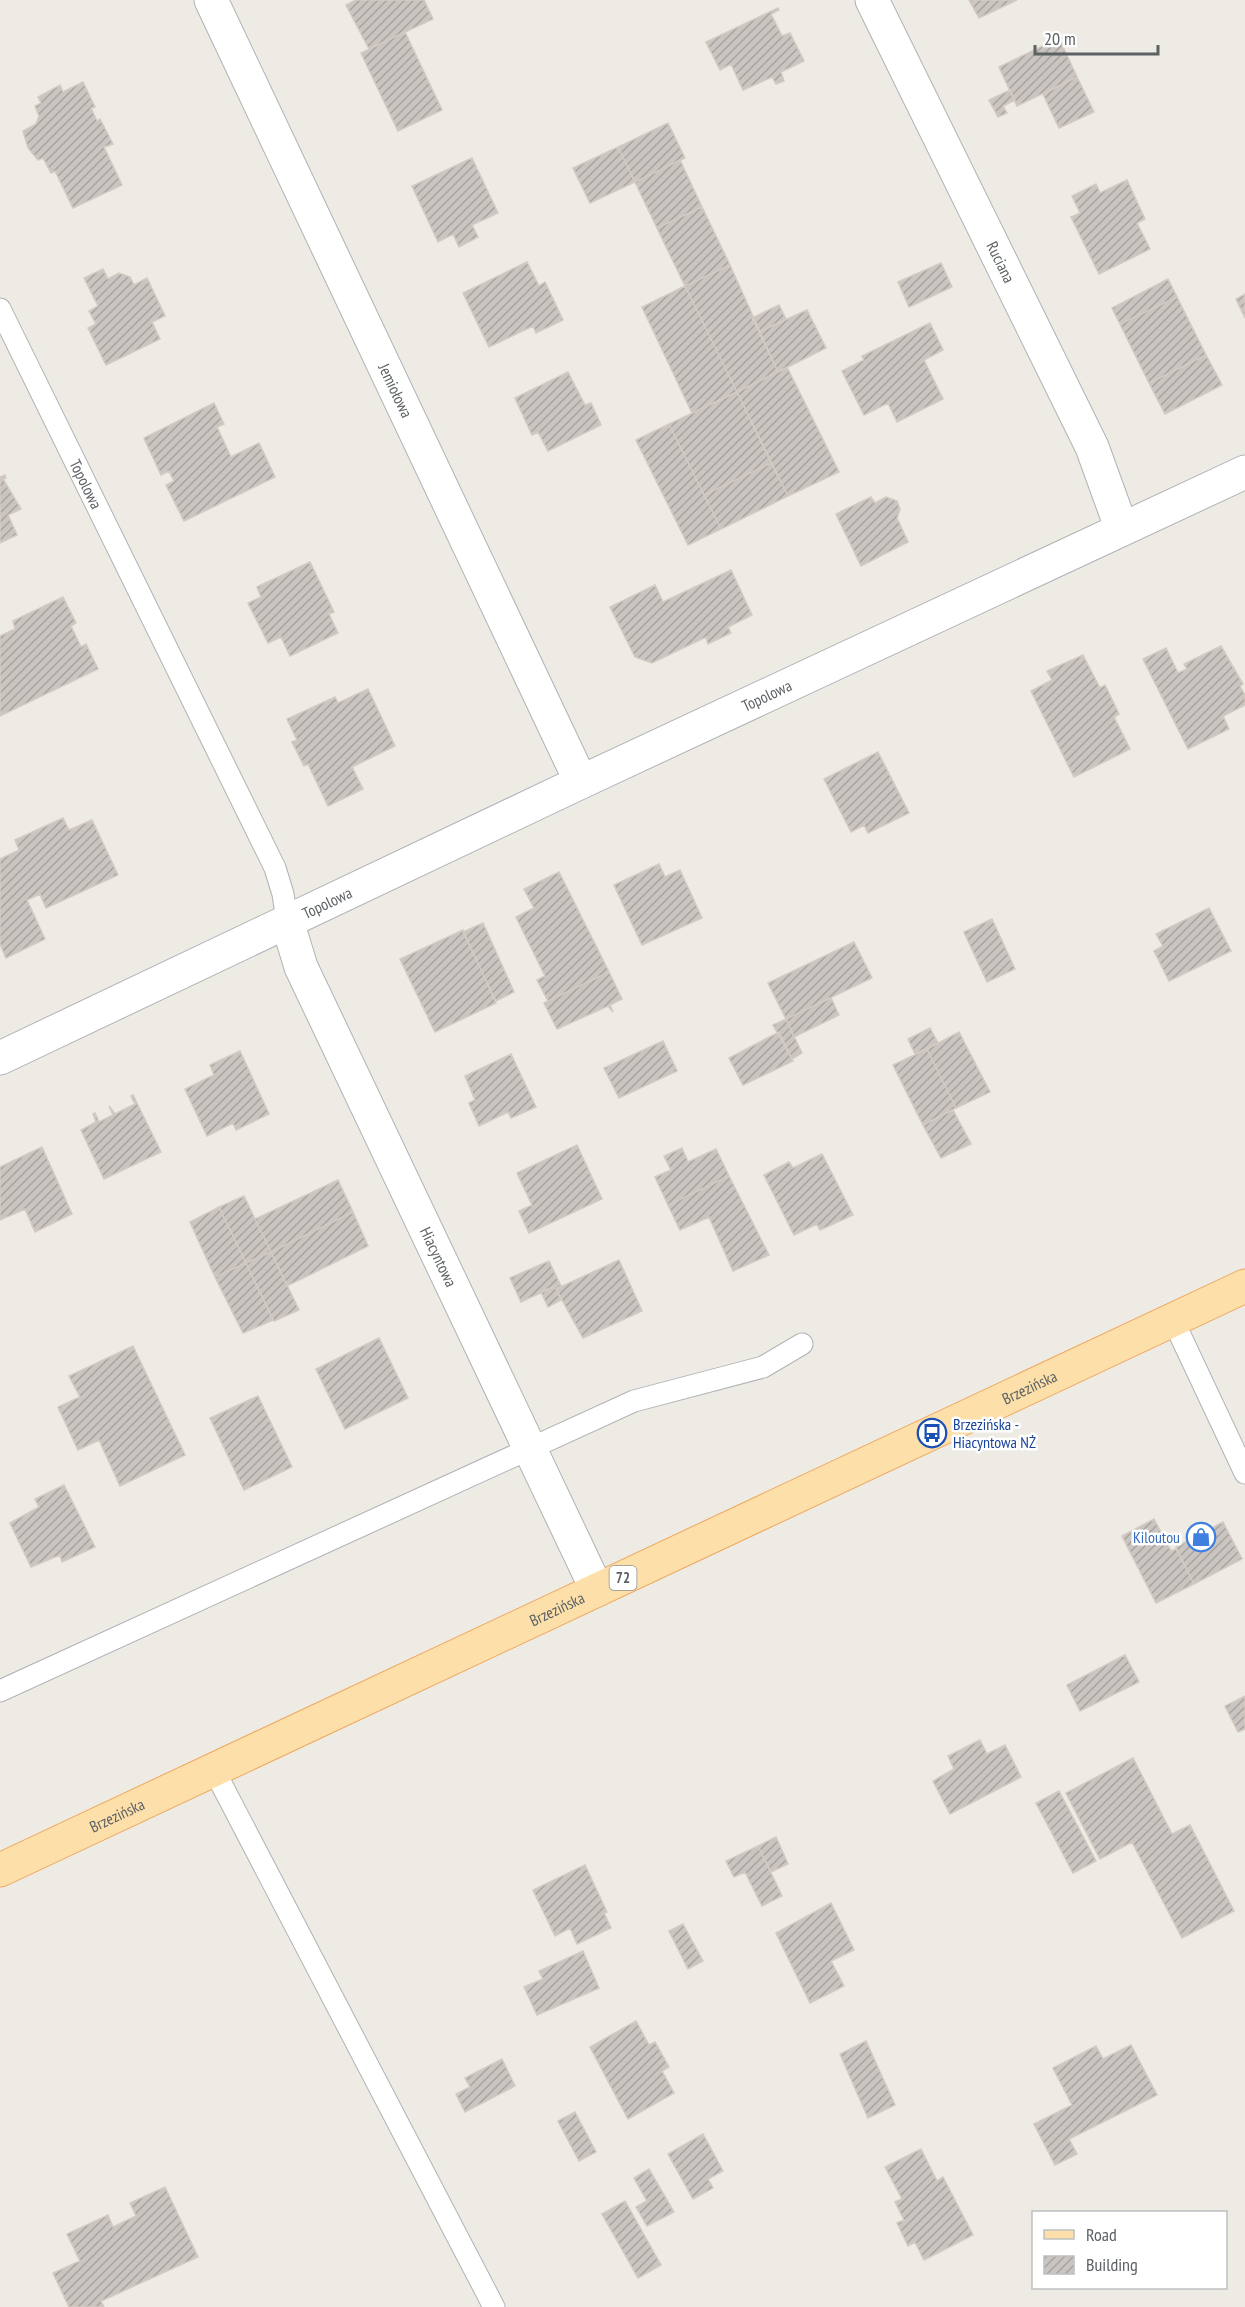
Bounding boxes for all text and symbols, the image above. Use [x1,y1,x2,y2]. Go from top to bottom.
scale bar [1035,18,1158,56]
text: 20 m [1044,27,1076,50]
street label: Ruciana [982,238,1020,286]
street label: Jemiołowa [374,359,417,421]
street label: Topolowa [65,456,107,512]
street label: Topolowa [738,675,795,716]
street label: Topolowa [299,882,355,923]
street label: Hiacyntowa [416,1224,461,1290]
street label: Brzezińska [999,1366,1060,1409]
place label: Brzezińska - Hiacyntowa NŻ [953,1414,1036,1452]
bus stop icon: Brzezińska - Hiacyntowa NŻ [916,1417,948,1449]
shop icon: Kiloutou [1185,1521,1217,1553]
place label: Kiloutou [1133,1527,1180,1547]
road number: 72 [610,1566,636,1590]
street label: Brzezińska [526,1587,587,1630]
street label: Brzezińska [86,1794,147,1837]
legend [1032,2211,1227,2289]
text: Road [1086,2223,1117,2246]
text: Building [1086,2253,1138,2276]

